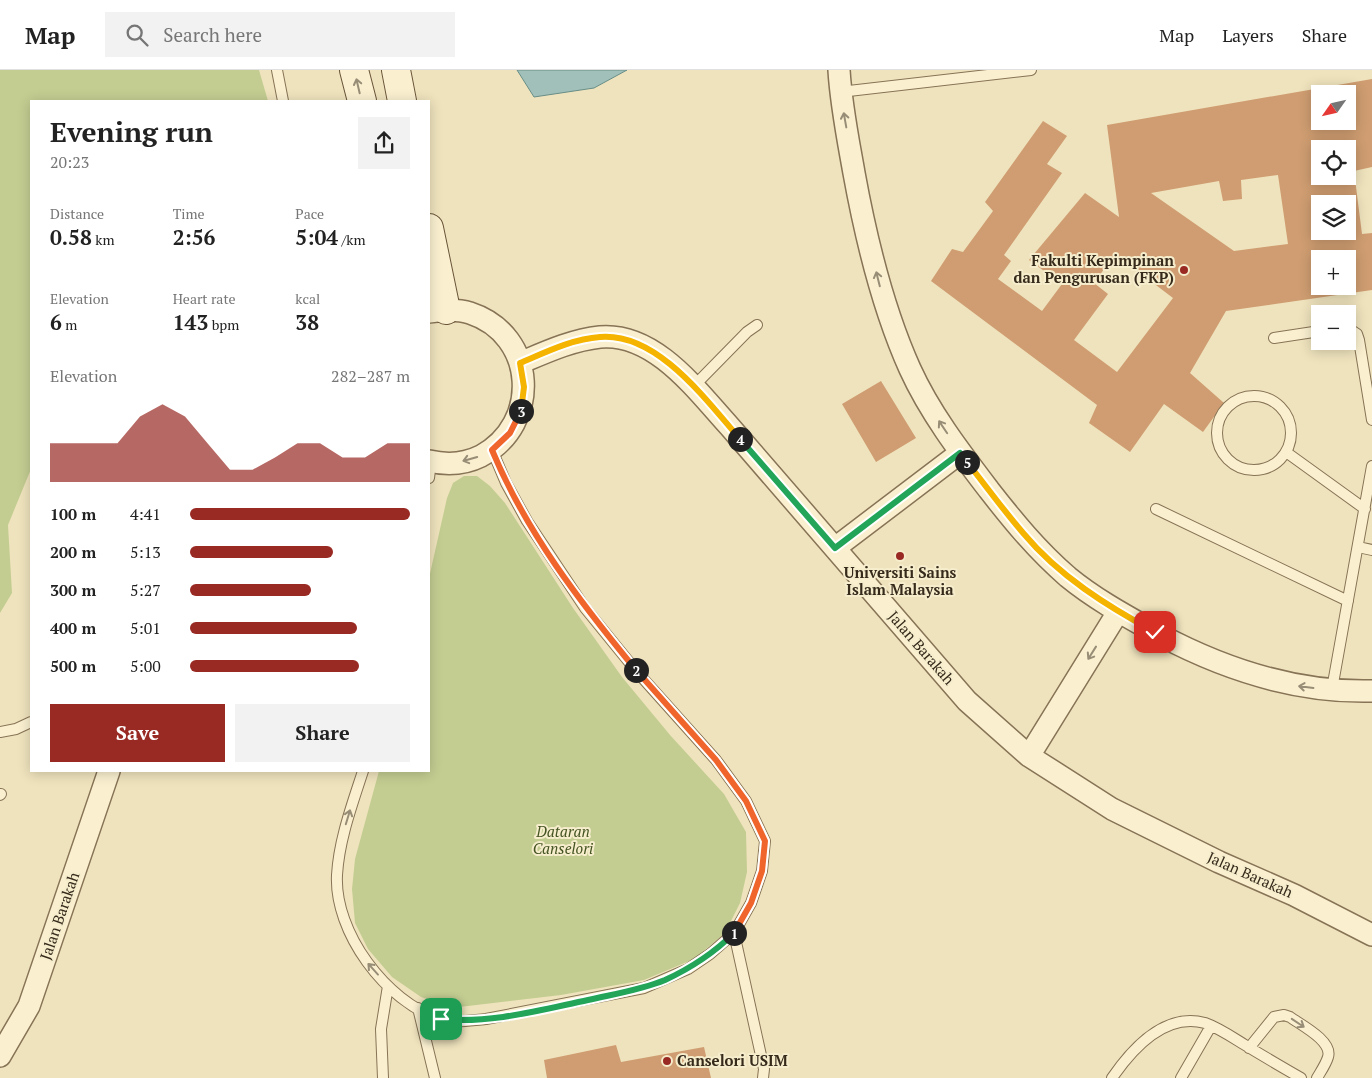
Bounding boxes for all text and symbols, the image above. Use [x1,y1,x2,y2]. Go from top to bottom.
search box [105,12,455,57]
text: Map [25,19,75,51]
icon: search [123,21,151,49]
text: Search here [163,22,262,47]
text: Map [1159,23,1194,47]
text: Layers [1222,23,1274,47]
text: Share [1302,23,1347,47]
one-way arrow [353,78,362,94]
north arrow [1311,85,1356,130]
map controls [1311,85,1356,350]
text: Evening run [50,113,213,150]
one-way arrow [840,113,850,129]
button: share [358,117,410,169]
button: locate [1311,140,1356,185]
text: 20:23 [50,151,89,173]
button: layers [1311,195,1356,240]
text: Distance [50,204,104,223]
text: Time [173,204,205,223]
text: Pace [295,204,324,223]
text: 0.58 [50,223,92,251]
text: 2:56 [173,223,215,251]
text: 5:04 [295,223,338,251]
text: km [92,230,115,249]
text: /km [338,230,366,249]
place label: Fakulti Kepimpinan dan Pengurusan (FKP) [1014,250,1174,287]
button: + [1311,250,1356,295]
marker: Fakulti Kepimpinan dan Pengurusan (FKP) [1178,264,1190,276]
one-way arrow [873,272,882,288]
text: Elevation [50,289,109,308]
text: Heart rate [173,289,236,308]
text: kcal [295,289,320,308]
button: − [1311,305,1356,350]
text: 6 [50,308,62,336]
text: 143 [173,308,208,336]
text: 38 [295,308,319,336]
text: m [62,315,77,334]
text: bpm [208,315,239,334]
text: Elevation [50,365,117,387]
text: 282–287 m [331,365,410,387]
pin: 3 [508,398,534,424]
text: 3 [518,402,525,421]
one-way arrow [938,421,948,435]
pin: 4 [728,426,752,452]
text: 4 [737,430,744,449]
pin: 5 [954,450,980,474]
text: 5 [964,453,971,472]
one-way arrow [462,455,478,465]
text: 100 m [50,503,96,525]
text: 4:41 [130,503,161,525]
text: 200 m [50,541,96,563]
text: 5:13 [130,541,161,563]
marker: Universiti Sains Islam Malaysia [894,550,906,562]
place label: Universiti Sains Islam Malaysia [844,562,957,599]
text: 300 m [50,579,96,601]
text: 5:27 [130,579,161,601]
street label: Jalan Barakah [884,606,959,689]
pin [1134,611,1176,653]
text: 400 m [50,617,96,639]
text: 5:01 [130,617,161,639]
icon: check [1141,618,1169,646]
one-way arrow [1087,646,1097,660]
text: 500 m [50,655,96,677]
text: 5:00 [130,655,161,677]
pin: 2 [624,658,648,682]
text: 2 [633,661,640,680]
one-way arrow [1298,682,1314,692]
button: Save [50,704,225,762]
button: Share [235,704,410,762]
one-way arrow [344,810,354,826]
park label: Dataran Canselori [533,821,594,858]
street label: Jalan Barakah [1205,846,1296,902]
street label: Jalan Barakah [35,869,83,962]
pin: 1 [722,920,746,946]
text: 1 [731,924,738,943]
one-way arrow [367,963,379,976]
pin [420,998,462,1040]
icon: arrive [427,1005,455,1033]
one-way arrow [1291,1018,1305,1028]
place label: Canselori USIM [677,1050,788,1070]
marker: Canselori USIM [661,1055,673,1067]

